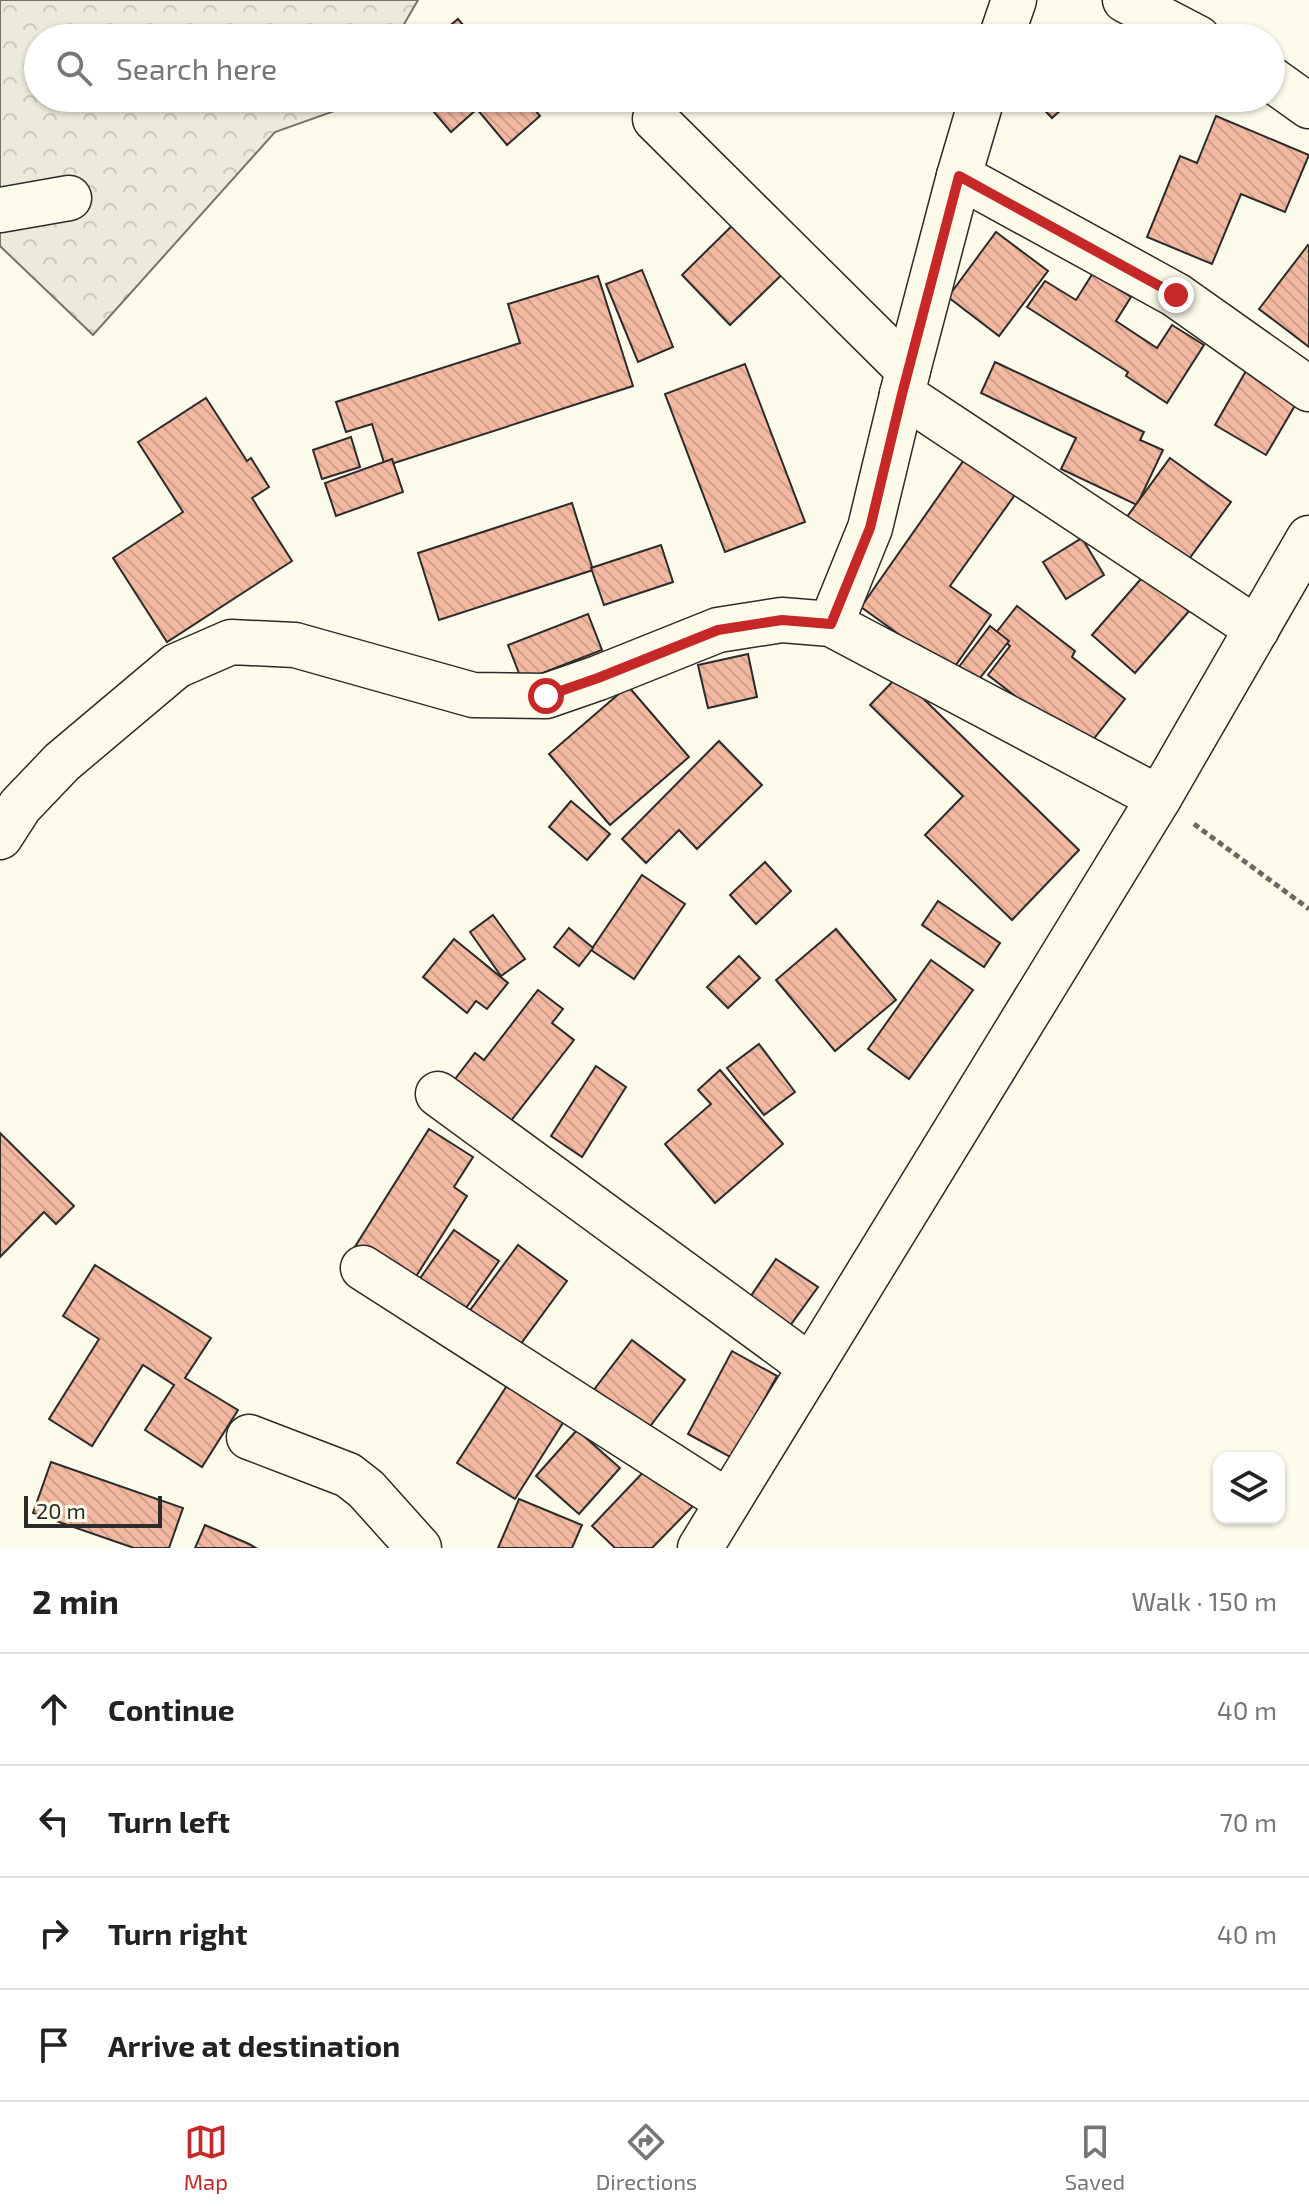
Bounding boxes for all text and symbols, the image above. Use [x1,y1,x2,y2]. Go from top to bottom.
search box [24,24,1285,112]
icon: search [52,46,96,90]
text: Search here [116,50,277,86]
route end [1158,277,1194,313]
route start [528,678,564,714]
map controls [1213,1452,1285,1524]
button: layers [1213,1452,1285,1524]
scale bar [24,1492,162,1528]
text: 20 m [36,1497,86,1523]
text: 2 min [32,1580,119,1621]
text: Walk · 150 m [1131,1585,1277,1616]
icon: ahead [32,1687,76,1731]
text: Continue [108,1691,235,1727]
text: 40 m [1217,1694,1277,1725]
icon: left [32,1799,76,1843]
text: Turn left [108,1803,230,1839]
text: 70 m [1219,1806,1277,1837]
icon: right [32,1911,76,1955]
text: Turn right [108,1915,248,1951]
text: 40 m [1217,1918,1277,1949]
icon: arrive [32,2023,76,2067]
text: Arrive at destination [108,2027,400,2063]
tab: Map [184,2120,228,2194]
tab: Directions [596,2120,697,2194]
tab: Saved [1065,2120,1125,2194]

